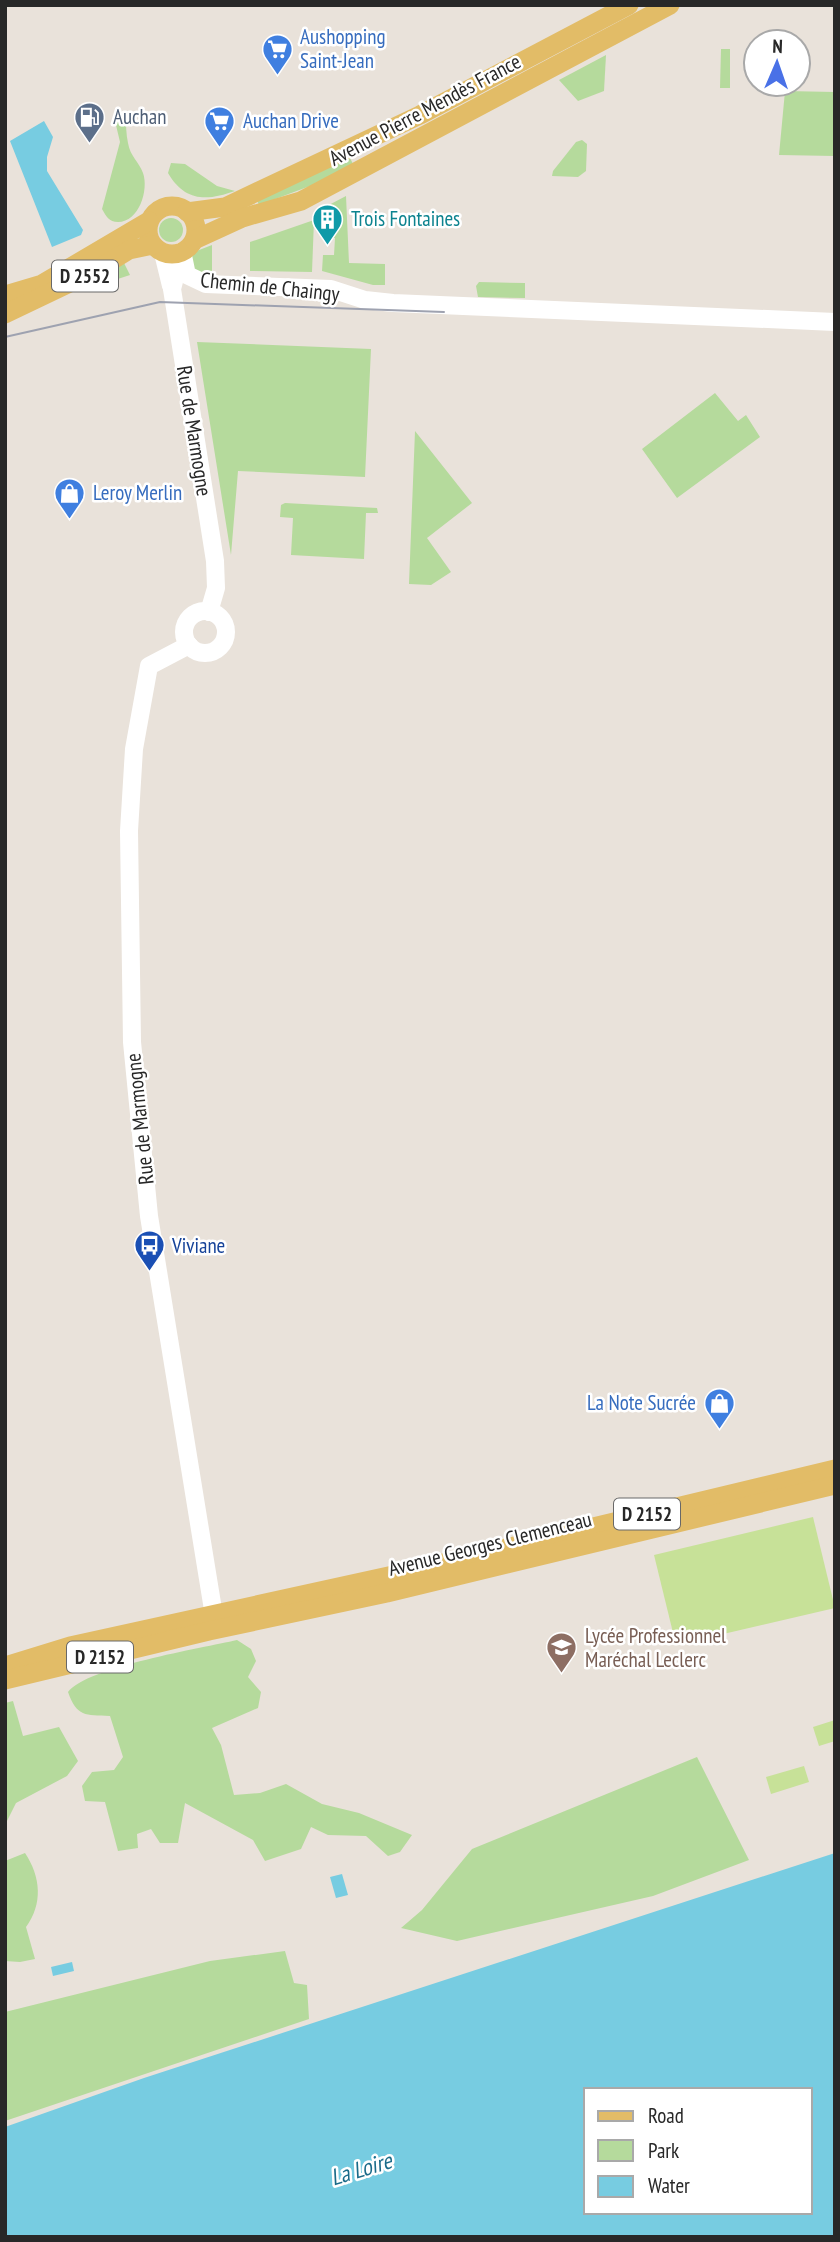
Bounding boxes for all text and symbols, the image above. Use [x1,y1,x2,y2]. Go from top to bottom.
place label: Aushopping Saint-Jean [300,23,386,74]
north arrow [742,28,812,98]
supermarket icon: Aushopping Saint-Jean [260,32,294,76]
text: N [772,34,783,58]
street label: Avenue Pierre Mendès France [324,48,525,172]
fuel station icon: Auchan [73,100,107,144]
place label: Auchan [113,103,166,130]
supermarket icon: Auchan Drive [203,104,237,148]
place label: Auchan Drive [243,107,339,134]
building icon: Trois Fontaines [311,202,345,246]
place label: Trois Fontaines [351,205,460,232]
road number: D 2552 [52,260,118,292]
street label: Chemin de Chaingy [199,266,341,307]
street label: Rue de Marmogne [171,364,218,498]
shop icon: Leroy Merlin [53,476,87,520]
place label: Leroy Merlin [93,479,182,506]
street label: Rue de Marmogne [119,1052,160,1186]
bus stop icon: Viviane [132,1229,166,1273]
place label: Viviane [171,1232,225,1259]
shop icon: La Note Sucrée [702,1386,736,1430]
place label: La Note Sucrée [587,1389,696,1416]
road number: D 2152 [614,1498,680,1530]
street label: Avenue Georges Clemenceau [385,1505,594,1582]
place label: Lycée Professionnel Maréchal Leclerc [585,1622,726,1673]
school or university icon: Lycée Professionnel Maréchal Leclerc [545,1631,579,1675]
road number: D 2152 [67,1642,133,1672]
legend [584,2088,812,2214]
text: Road [648,2102,684,2129]
text: Park [648,2137,679,2164]
water label: La Loire [327,2145,396,2192]
text: Water [648,2172,690,2199]

